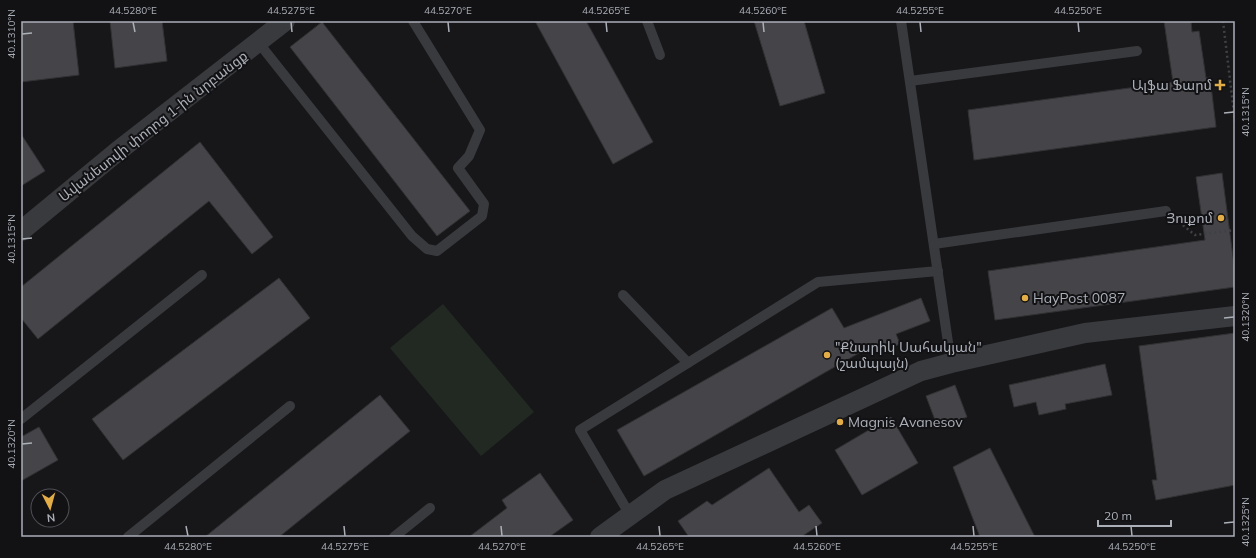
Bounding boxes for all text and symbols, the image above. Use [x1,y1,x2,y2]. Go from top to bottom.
text: 44.5280°E [109,4,157,17]
text: 44.5275°E [267,4,315,17]
text: 44.5270°E [424,4,472,17]
text: 44.5265°E [582,4,630,17]
text: 44.5260°E [739,4,787,17]
text: 44.5255°E [896,4,944,17]
text: 44.5250°E [1054,4,1102,17]
text: 40.1310°N [5,9,18,59]
street label: Ավանեսովի փողոց 1-ին նրբանցք [55,47,251,205]
place label: Ալֆա Ֆարմ [1132,76,1212,94]
marker: Ալֆա Ֆարմ [1215,80,1225,90]
text: 40.1315°N [1239,87,1252,137]
place label: Յուքոմ [1166,209,1213,227]
marker: Յուքոմ [1216,213,1226,223]
text: 40.1315°N [5,214,18,264]
place label: HayPost 0087 [1033,289,1125,307]
text: 40.1320°N [1239,292,1252,342]
marker: HayPost 0087 [1020,293,1030,303]
place label: "Քնարիկ Սահակյան" (շամպայն) [835,338,982,372]
marker: "Քնարիկ Սահակյան" (շամպայն) [822,350,832,360]
place label: Magnis Avanesov [848,413,963,431]
marker: Magnis Avanesov [835,417,845,427]
text: 40.1320°N [5,419,18,469]
north arrow [30,488,70,528]
text: 40.1325°N [1239,497,1252,547]
scale bar [1098,502,1171,528]
text: 20 m [1104,508,1132,523]
text: N [46,511,56,525]
text: 44.5280°E [164,540,212,553]
text: 44.5275°E [321,540,369,553]
text: 44.5270°E [478,540,526,553]
text: 44.5265°E [636,540,684,553]
text: 44.5260°E [793,540,841,553]
text: 44.5255°E [950,540,998,553]
text: 44.5250°E [1108,540,1156,553]

